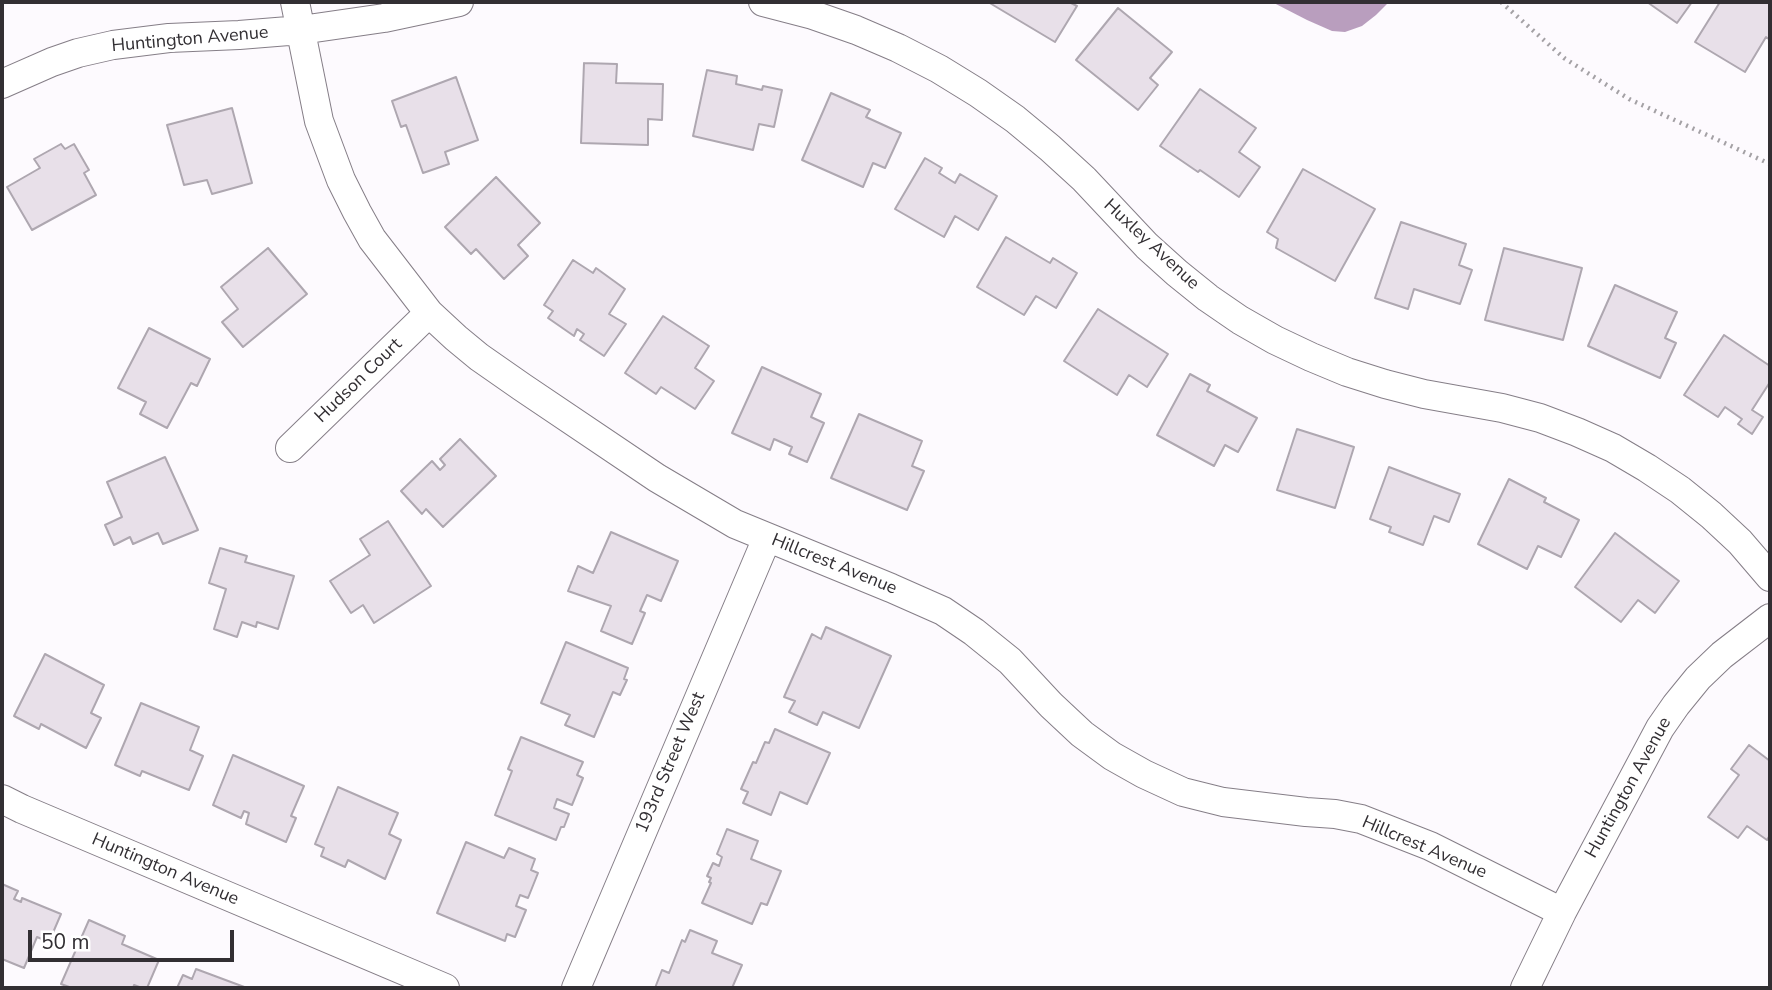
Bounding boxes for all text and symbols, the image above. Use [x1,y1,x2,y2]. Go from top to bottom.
street label: Huntington Avenue [111,22,269,58]
street label: Huxley Avenue [1099,195,1203,295]
street label: Hudson Court [311,334,407,428]
street label: Hillcrest Avenue [768,530,900,600]
street label: 193rd Street West [632,689,710,837]
street label: Huntington Avenue [1581,714,1677,862]
street label: Hillcrest Avenue [1358,812,1490,884]
street label: Huntington Avenue [88,829,242,911]
scale bar [32,916,238,960]
text: 50 m [41,928,90,956]

